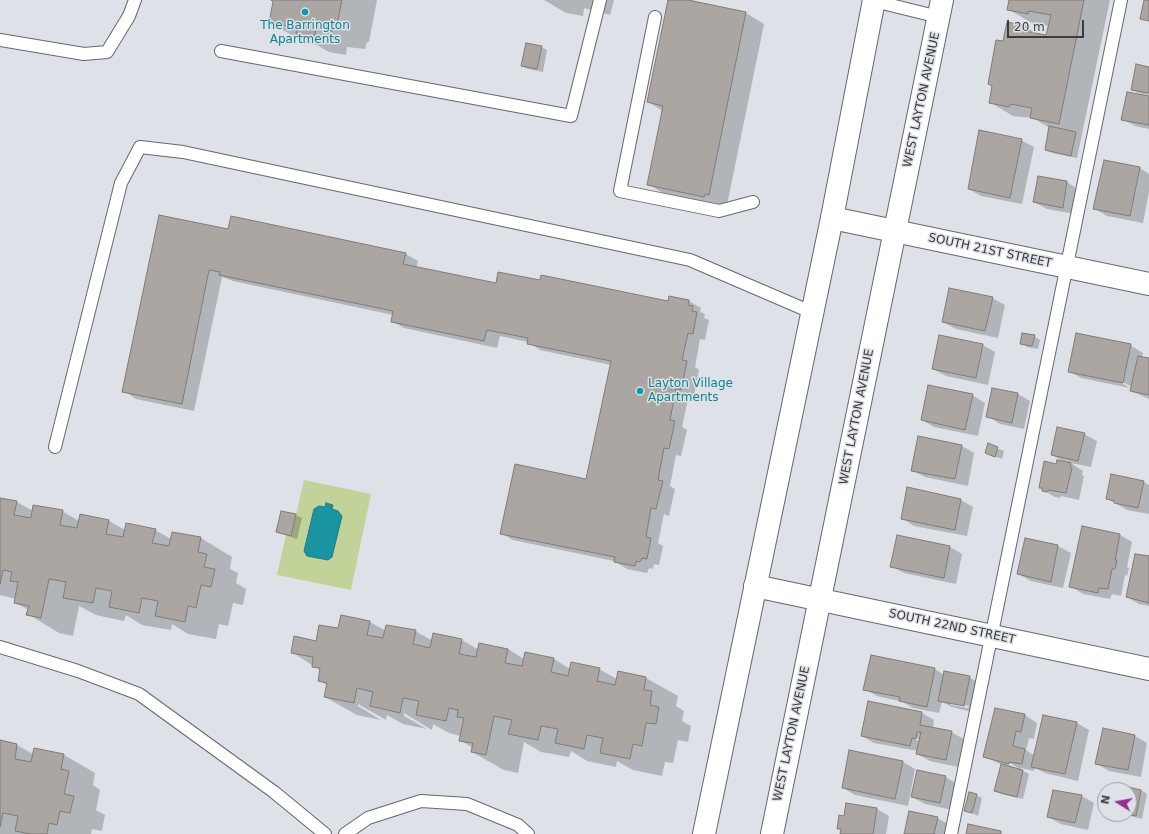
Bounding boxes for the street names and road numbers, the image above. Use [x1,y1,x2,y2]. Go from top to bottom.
street label: WEST LAYTON AVENUE [901,31,943,169]
street label: SOUTH 21ST STREET [927,231,1053,271]
street label: WEST LAYTON AVENUE [837,348,877,486]
street label: SOUTH 22ND STREET [887,607,1017,647]
street label: WEST LAYTON AVENUE [771,665,813,803]

